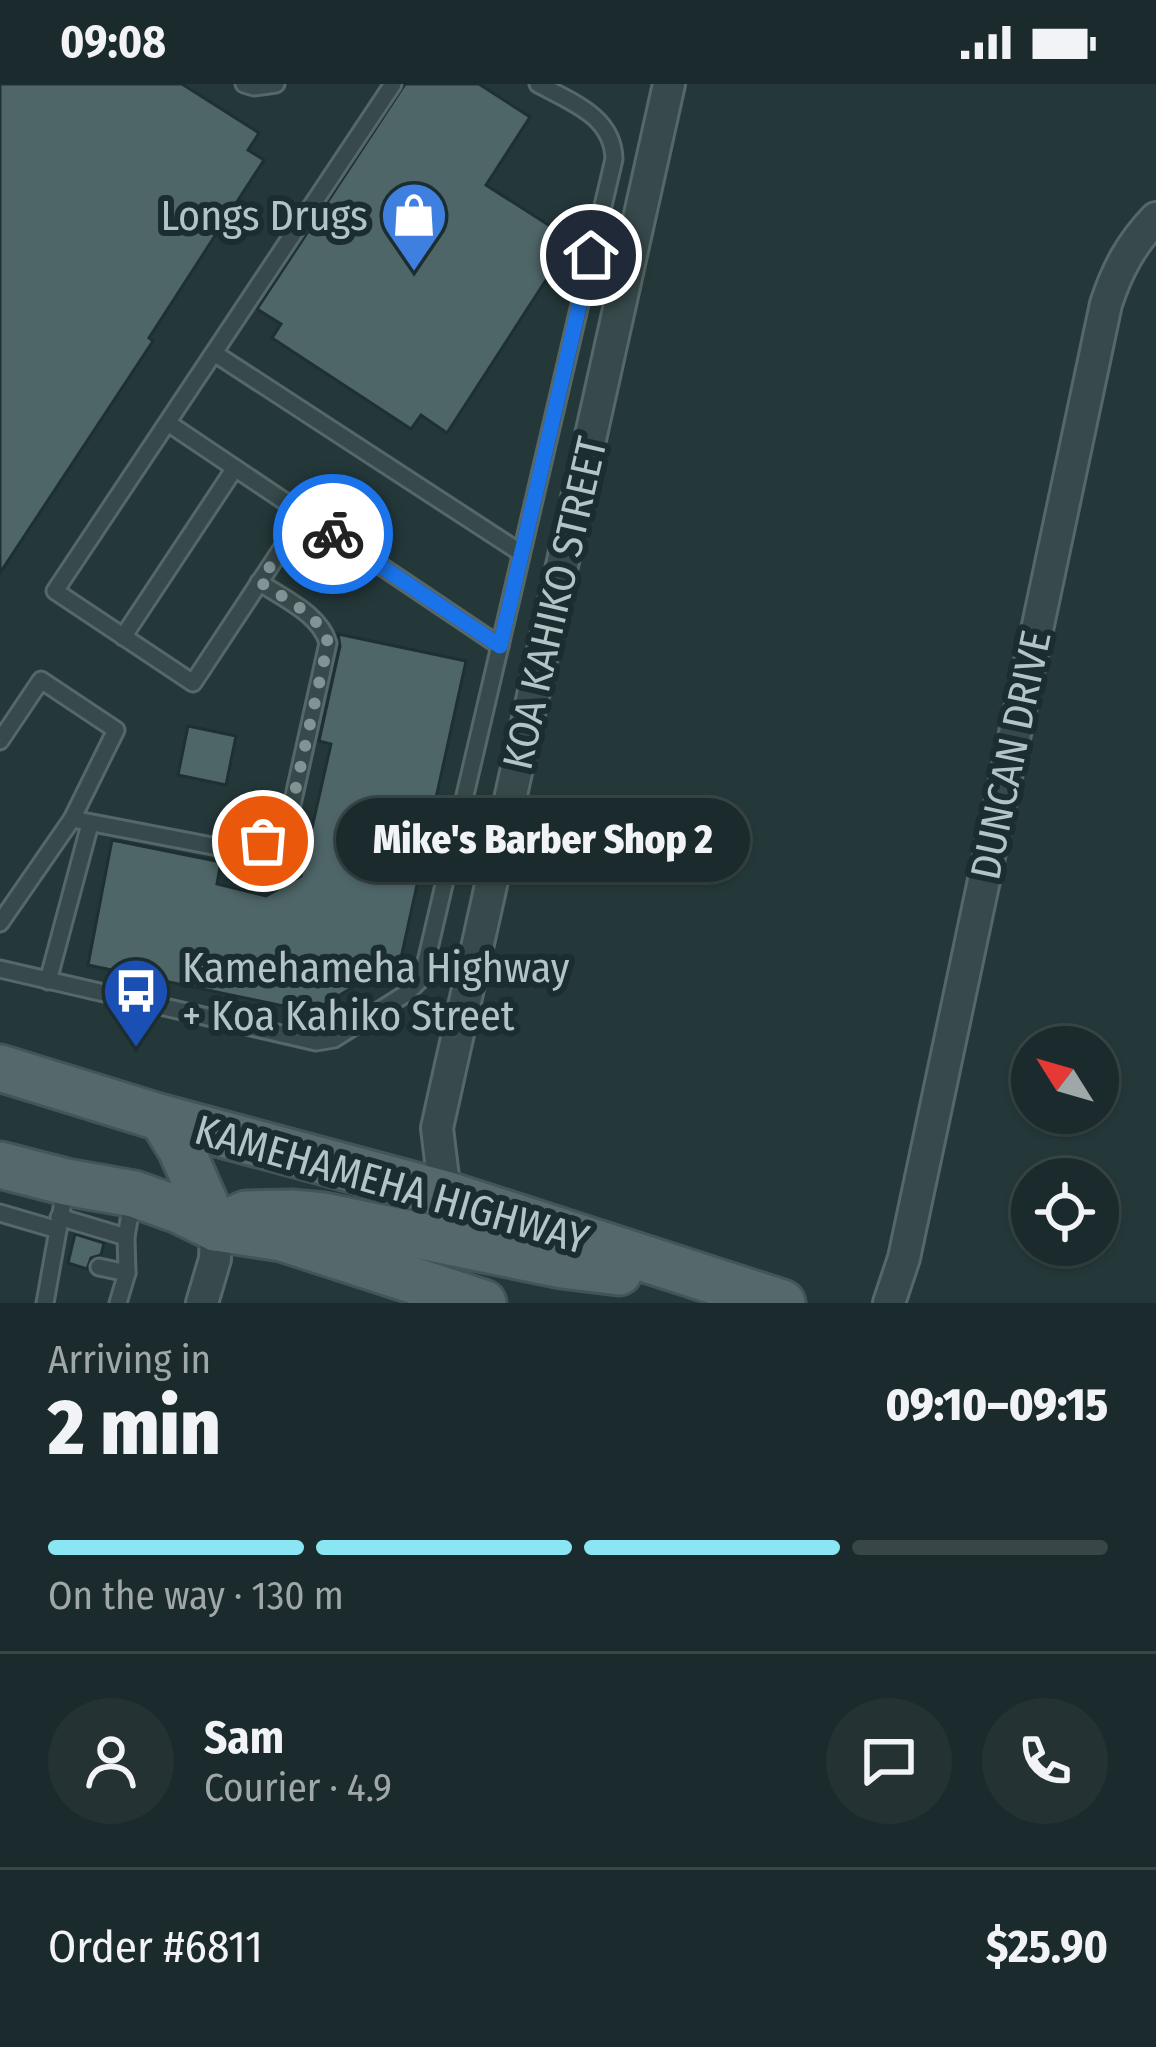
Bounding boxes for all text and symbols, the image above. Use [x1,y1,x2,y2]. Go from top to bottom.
text: 09:08 [60,15,166,69]
shop icon: Longs Drugs [379,180,449,274]
place label: Longs Drugs [160,191,368,241]
pin [540,204,642,306]
icon: home [558,222,624,288]
street label: KOA KAHIKO STREET [492,432,618,774]
courier [273,474,393,594]
icon: bike [300,501,366,567]
street label: DUNCAN DRIVE [960,626,1062,884]
pin [212,790,314,892]
callout: Mike's Barber Shop 2 [335,799,749,883]
icon: bag [230,808,296,874]
text: Mike's Barber Shop 2 [373,817,713,863]
place label: Kamehameha Highway + Koa Kahiko Street [182,943,570,1041]
bus stop icon: Kamehameha Highway + Koa Kahiko Street [101,956,171,1050]
north arrow [1011,1026,1119,1134]
map controls [1011,1026,1119,1266]
street label: KAMEHAMEHA HIGHWAY [189,1105,594,1265]
button: locate [1011,1158,1119,1266]
text: Arriving in [48,1337,211,1383]
text: 09:10–09:15 [885,1378,1108,1432]
text: 2 min [48,1381,221,1475]
text: On the way · 130 m [48,1573,344,1619]
button: person [48,1698,174,1824]
button: chat [826,1698,952,1824]
button: phone [982,1698,1108,1824]
text: Sam [204,1711,284,1765]
text: Courier · 4.9 [204,1765,392,1811]
text: Order #6811 [48,1920,263,1974]
text: $25.90 [986,1920,1108,1974]

